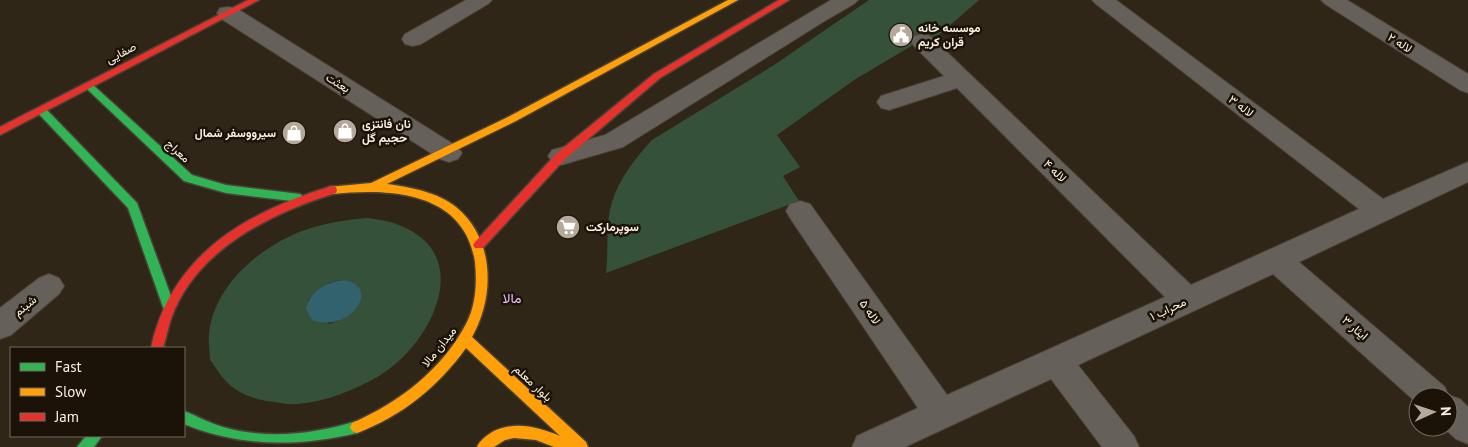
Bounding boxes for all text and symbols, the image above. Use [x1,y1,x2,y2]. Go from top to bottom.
place label: موسسه خانه قران کریم [918,20,981,50]
public building icon: موسسه خانه قران کریم [888,22,914,48]
street label: لاله ۲ [1385,29,1415,56]
street label: صفایی [103,38,139,68]
street label: بعثت [323,69,353,96]
street label: لاله ۳ [1226,91,1257,120]
place label: نان فانتزی حجیم گل [362,116,411,146]
shop icon: نان فانتزی حجیم گل [332,118,358,144]
shop icon: سیرووسفر شمال [281,120,307,146]
place label: سیرووسفر شمال [195,125,276,141]
street label: معراج [162,136,194,167]
street label: لاله ۴ [1041,156,1070,185]
supermarket icon: سوپرمارکت [555,214,581,240]
place label: سوپرمارکت [586,219,639,235]
district label: مالا [502,289,522,307]
street label: شبنم [10,292,40,320]
street label: محراب ۱ [1147,294,1189,324]
street label: لاله ۵ [857,296,884,327]
street label: ایثار ۳ [1339,312,1371,344]
street label: میدان مالا [418,323,459,370]
legend [10,347,185,437]
text: Fast [55,357,82,376]
street label: بلوار معلم [510,361,556,405]
text: Slow [55,382,86,401]
north arrow [1408,387,1458,437]
text: N [1437,406,1455,416]
text: Jam [54,407,79,426]

